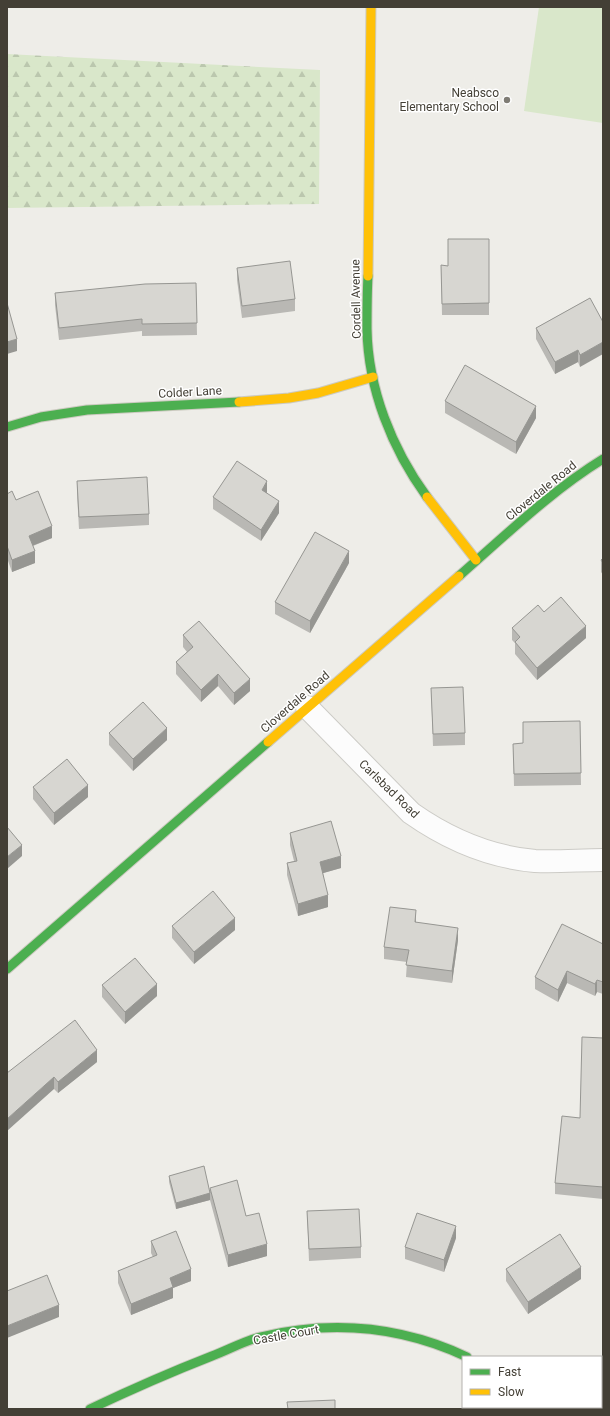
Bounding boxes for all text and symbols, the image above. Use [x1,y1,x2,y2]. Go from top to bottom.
place label: Neabsco Elementary School [399,86,499,114]
marker: Neabsco Elementary School [502,95,512,105]
street label: Cordell Avenue [348,259,364,339]
street label: Colder Lane [158,383,222,401]
street label: Cloverdale Road [503,458,579,524]
street label: Cloverdale Road [258,668,332,736]
street label: Carlsbad Road [356,757,422,821]
street label: Castle Court [252,1322,320,1348]
legend [462,1356,602,1408]
text: Fast [498,1365,521,1379]
text: Slow [498,1385,524,1399]

